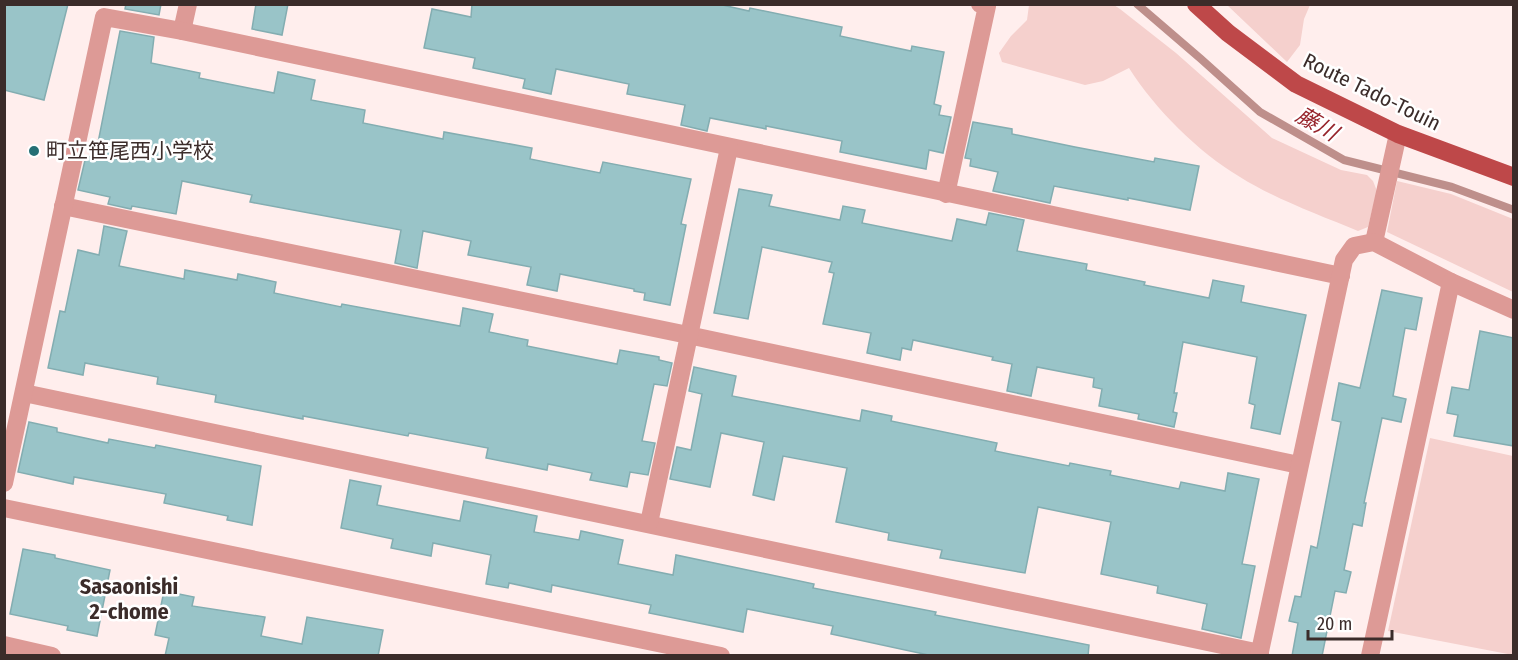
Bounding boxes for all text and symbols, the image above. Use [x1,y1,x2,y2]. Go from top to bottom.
street label: Route Tado-Touin [1299,47,1445,137]
water label: 藤川 [1291,101,1345,148]
place label: 町立笹尾西小学校 [46,138,214,164]
marker: 町立笹尾西小学校 [27,144,41,158]
district label: Sasaonishi 2-chome [80,573,178,625]
scale bar [1308,603,1392,641]
text: 20 m [1317,613,1352,635]

